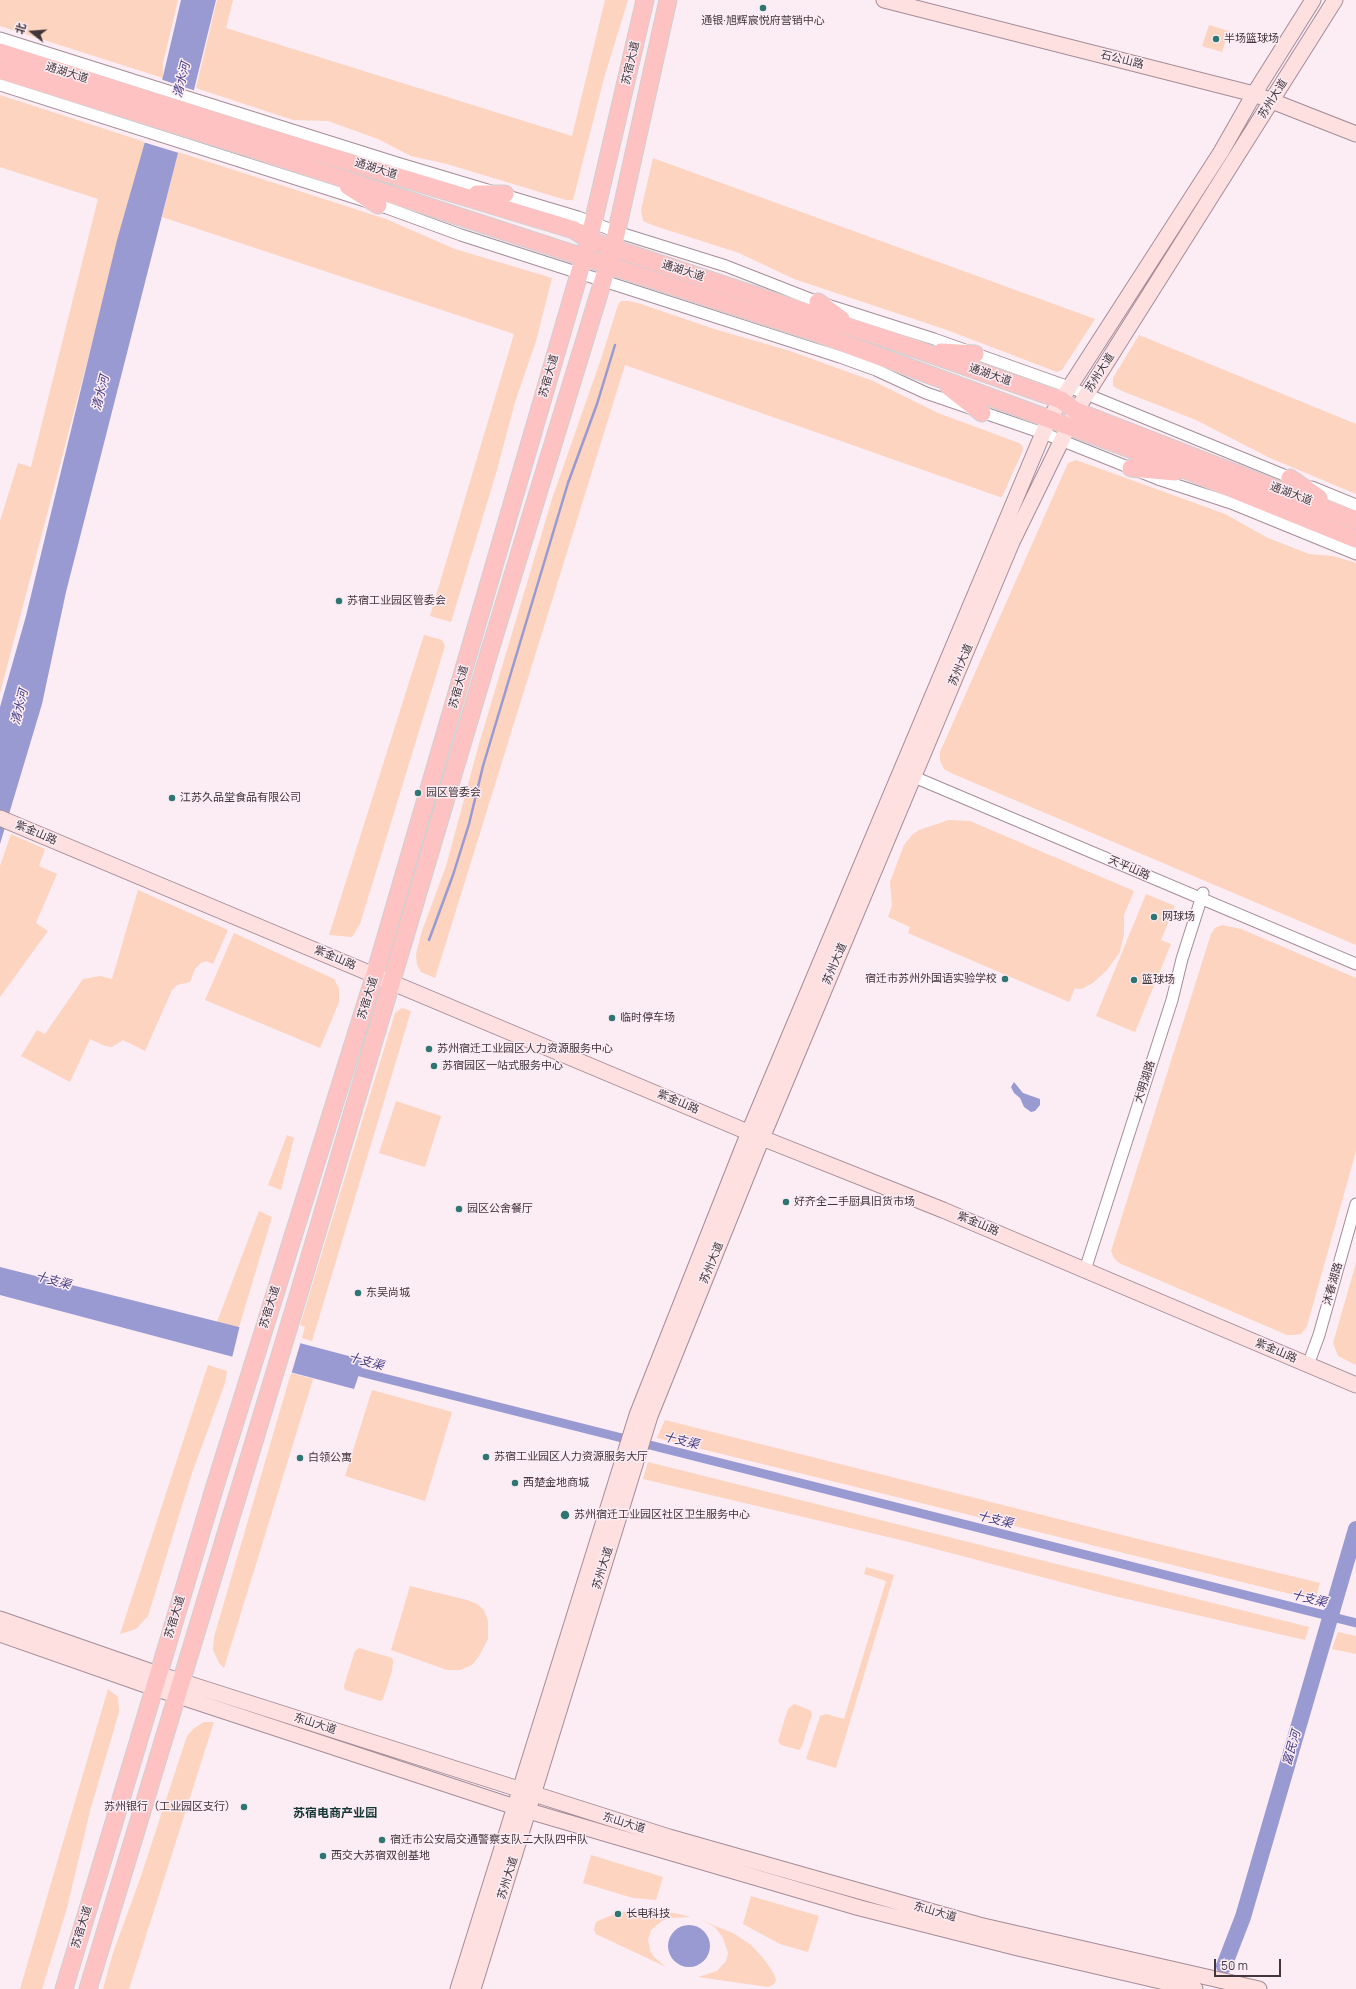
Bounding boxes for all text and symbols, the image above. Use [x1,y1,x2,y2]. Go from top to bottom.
marker: 通银·旭辉宸悦府营销中心 [758,3,768,13]
north arrow [12,12,52,52]
place label: 通银·旭辉宸悦府营销中心 [701,14,825,28]
text: 北 [11,21,29,36]
place label: 半场篮球场 [1224,32,1279,46]
marker: 半场篮球场 [1211,34,1221,44]
street label: 苏宿大道 [620,40,642,86]
street label: 石公山路 [1099,48,1145,72]
street label: 通湖大道 [44,60,90,86]
water label: 清水河 [171,61,193,99]
street label: 苏州大道 [1256,77,1290,121]
street label: 通湖大道 [353,156,399,182]
street label: 通湖大道 [660,258,706,284]
street label: 苏州大道 [1083,351,1117,395]
street label: 苏宿大道 [537,353,561,399]
street label: 通湖大道 [967,362,1013,388]
water label: 清水河 [90,374,112,412]
street label: 通湖大道 [1268,480,1314,508]
place label: 苏宿工业园区管委会 [347,594,446,608]
marker: 苏宿工业园区管委会 [334,596,344,606]
street label: 苏州大道 [946,642,976,688]
street label: 苏宿大道 [447,664,471,710]
water label: 清水河 [9,688,31,726]
place label: 园区管委会 [426,786,481,800]
marker: 园区管委会 [413,788,423,798]
place label: 江苏久品堂食品有限公司 [180,791,301,805]
marker: 江苏久品堂食品有限公司 [167,793,177,803]
street label: 紫金山路 [13,818,59,848]
street label: 天平山路 [1106,853,1152,883]
place label: 网球场 [1162,910,1195,924]
marker: 网球场 [1149,912,1159,922]
street label: 苏州大道 [820,941,850,987]
street label: 紫金山路 [312,943,358,973]
place label: 宿迁市苏州外国语实验学校 [865,972,997,986]
place label: 篮球场 [1142,973,1175,987]
marker: 宿迁市苏州外国语实验学校 [1000,974,1010,984]
street label: 苏宿大道 [355,975,381,1021]
marker: 篮球场 [1129,975,1139,985]
place label: 临时停车场 [620,1011,675,1025]
marker: 临时停车场 [607,1013,617,1023]
place label: 苏州宿迁工业园区人力资源服务中心 [437,1042,613,1056]
marker: 苏州宿迁工业园区人力资源服务中心 [424,1044,434,1054]
place label: 苏宿园区一站式服务中心 [442,1059,563,1073]
street label: 大明湖路 [1132,1059,1158,1105]
marker: 苏宿园区一站式服务中心 [429,1061,439,1071]
street label: 紫金山路 [655,1087,701,1117]
place label: 好齐全二手厨具旧货市场 [794,1195,915,1209]
marker: 好齐全二手厨具旧货市场 [781,1197,791,1207]
place label: 园区公舍餐厅 [467,1202,533,1216]
marker: 园区公舍餐厅 [454,1204,464,1214]
street label: 紫金山路 [955,1209,1001,1239]
street label: 苏州大道 [698,1240,726,1286]
street label: 沐春湖路 [1321,1261,1345,1307]
water label: 十支渠 [34,1269,72,1293]
street label: 苏宿大道 [257,1284,283,1330]
place label: 东吴尚城 [366,1286,410,1300]
marker: 东吴尚城 [353,1288,363,1298]
street label: 紫金山路 [1253,1336,1299,1366]
water label: 十支渠 [347,1350,385,1374]
water label: 十支渠 [662,1430,700,1452]
place label: 苏宿工业园区人力资源服务大厅 [494,1450,648,1464]
place label: 白领公寓 [308,1451,352,1465]
marker: 苏宿工业园区人力资源服务大厅 [481,1452,491,1462]
marker: 白领公寓 [295,1453,305,1463]
place label: 西楚金地商城 [523,1476,589,1490]
marker: 西楚金地商城 [510,1478,520,1488]
place label: 苏州宿迁工业园区社区卫生服务中心 [574,1508,750,1522]
marker: 苏州宿迁工业园区社区卫生服务中心 [559,1509,571,1521]
water label: 十支渠 [976,1509,1014,1531]
street label: 苏州大道 [590,1545,616,1591]
water label: 十支渠 [1290,1588,1328,1610]
street label: 苏宿大道 [162,1594,188,1640]
street label: 东山大道 [292,1711,338,1737]
water label: 富民河 [1280,1729,1304,1767]
place label: 苏州银行（工业园区支行） [104,1800,236,1814]
marker: 苏州银行（工业园区支行） [239,1802,249,1812]
district label: 苏宿电商产业园 [293,1807,377,1821]
street label: 东山大道 [601,1810,647,1836]
place label: 宿迁市公安局交通警察支队二大队四中队 [390,1833,588,1847]
marker: 宿迁市公安局交通警察支队二大队四中队 [377,1835,387,1845]
place label: 西交大苏宿双创基地 [331,1849,430,1863]
marker: 西交大苏宿双创基地 [318,1851,328,1861]
street label: 苏州大道 [495,1855,521,1901]
street label: 东山大道 [912,1900,958,1924]
street label: 苏宿大道 [69,1904,95,1950]
place label: 长电科技 [626,1907,670,1921]
marker: 长电科技 [613,1909,623,1919]
scale bar [1216,1951,1283,1977]
text: 50 m [1221,1957,1248,1974]

